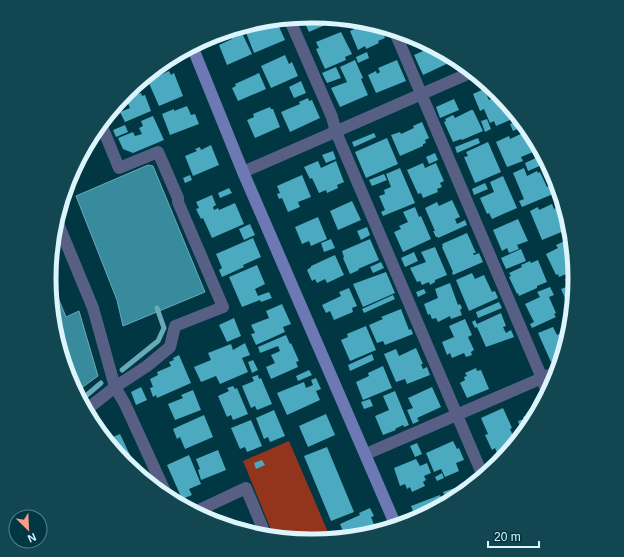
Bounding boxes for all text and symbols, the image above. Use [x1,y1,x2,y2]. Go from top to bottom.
north arrow [8,509,48,549]
scale bar [488,523,539,549]
text: 20 m [494,530,521,544]
text: N [26,531,38,545]

